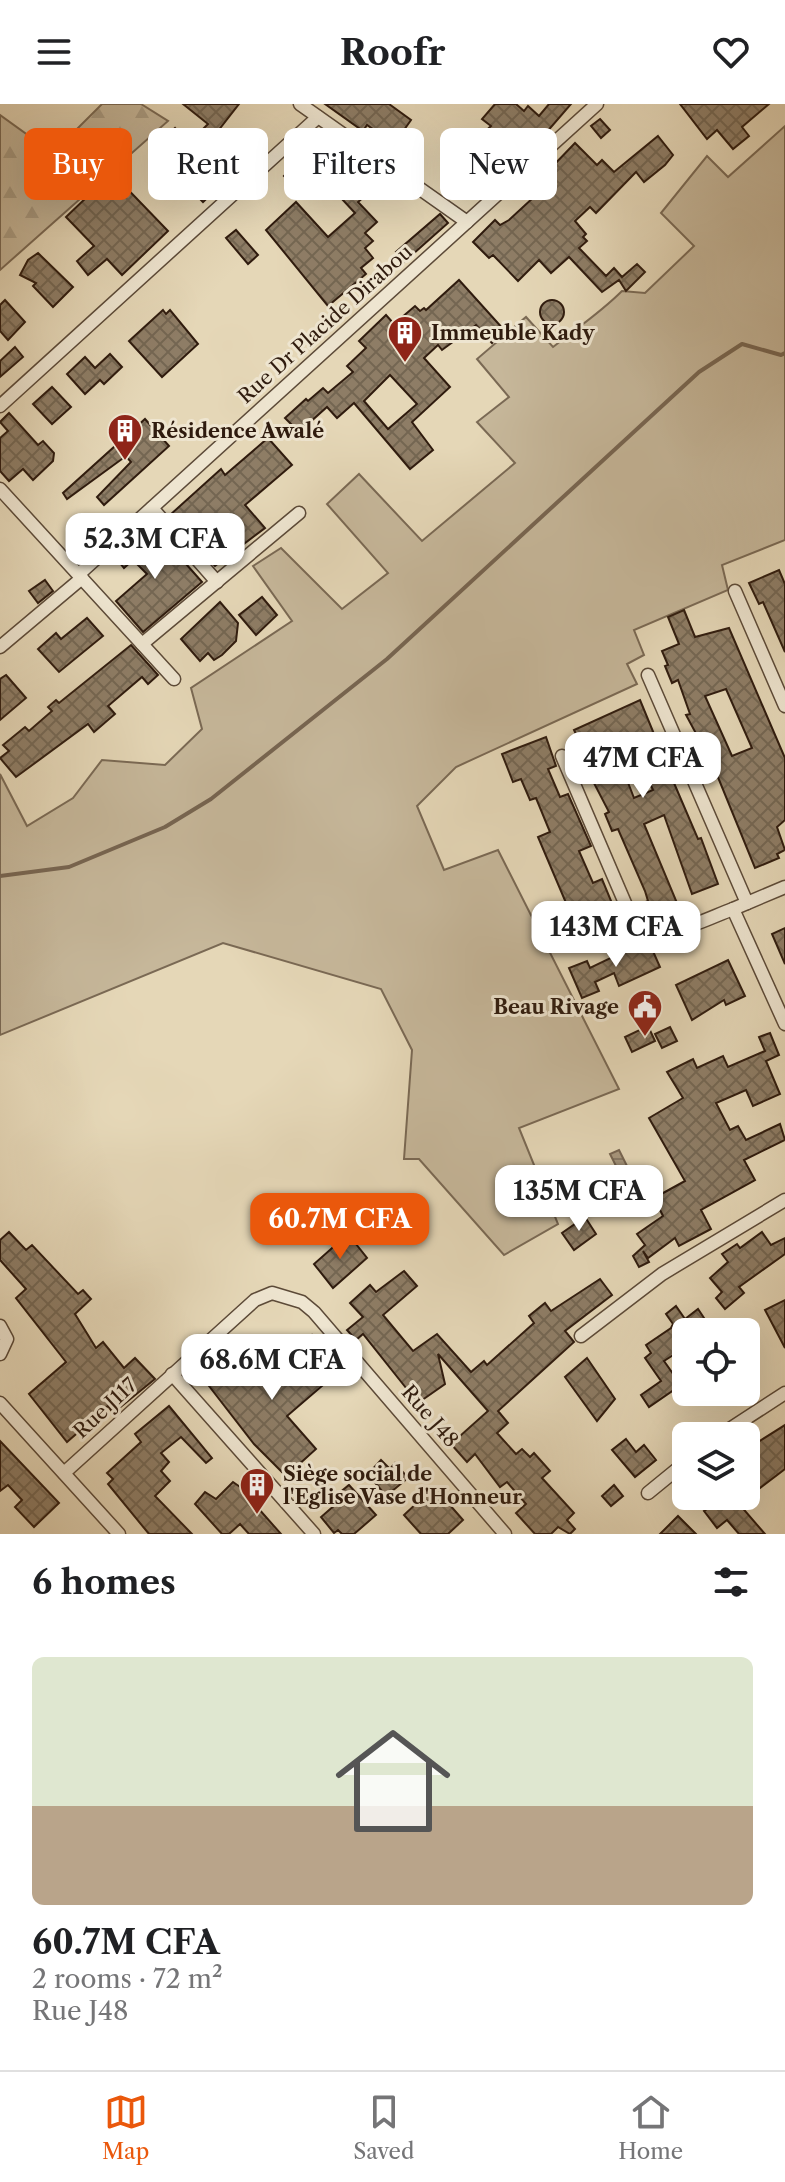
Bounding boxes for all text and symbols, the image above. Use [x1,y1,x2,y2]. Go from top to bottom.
icon: menu [32,30,76,74]
text: Roofr [340,30,445,74]
icon: heart [709,30,753,74]
chip: Buy [24,128,132,200]
chip: Rent [148,128,268,200]
chip: Filters [284,128,424,200]
chip: New [440,128,557,200]
street label: Rue Dr Placide Dirabou [233,240,417,408]
building icon: Immeuble Kady [386,314,424,364]
place label: Immeuble Kady [431,321,595,345]
building icon: Résidence Awalé [106,412,144,462]
place label: Résidence Awalé [151,419,324,443]
pin: 52.3M CFA [63,513,247,581]
text: 52.3M CFA [84,523,226,555]
pin: 47M CFA [569,732,717,800]
text: 47M CFA [583,742,703,774]
pin: 143M CFA [533,901,699,969]
text: 143M CFA [549,911,683,943]
public building icon: Beau Rivage [626,988,664,1038]
place label: Beau Rivage [493,995,619,1019]
pin: 135M CFA [496,1165,662,1233]
text: 135M CFA [513,1175,645,1207]
pin: 60.7M CFA [248,1193,432,1261]
text: 60.7M CFA [268,1203,412,1235]
map controls [672,1318,760,1510]
button: locate [672,1318,760,1406]
pin: 68.6M CFA [180,1334,364,1402]
text: 68.6M CFA [199,1344,345,1376]
street label: Rue J117 [68,1373,142,1443]
street label: Rue J48 [397,1380,463,1452]
button: layers [672,1422,760,1510]
place label: Siège social de l'Eglise Vase d'Honneur [283,1462,522,1509]
building icon: Siège social de l'Eglise Vase d'Honneur [238,1466,276,1516]
icon: filters [709,1560,753,1604]
text: 6 homes [32,1561,176,1603]
icon: home [321,1709,465,1853]
text: 60.7M CFA [32,1921,220,1963]
text: 2 rooms · 72 m² [32,1963,223,1995]
text: Rue J48 [32,1995,128,2027]
tab: Map [102,2090,149,2165]
tab: Saved [353,2090,414,2165]
tab: Home [618,2090,683,2165]

